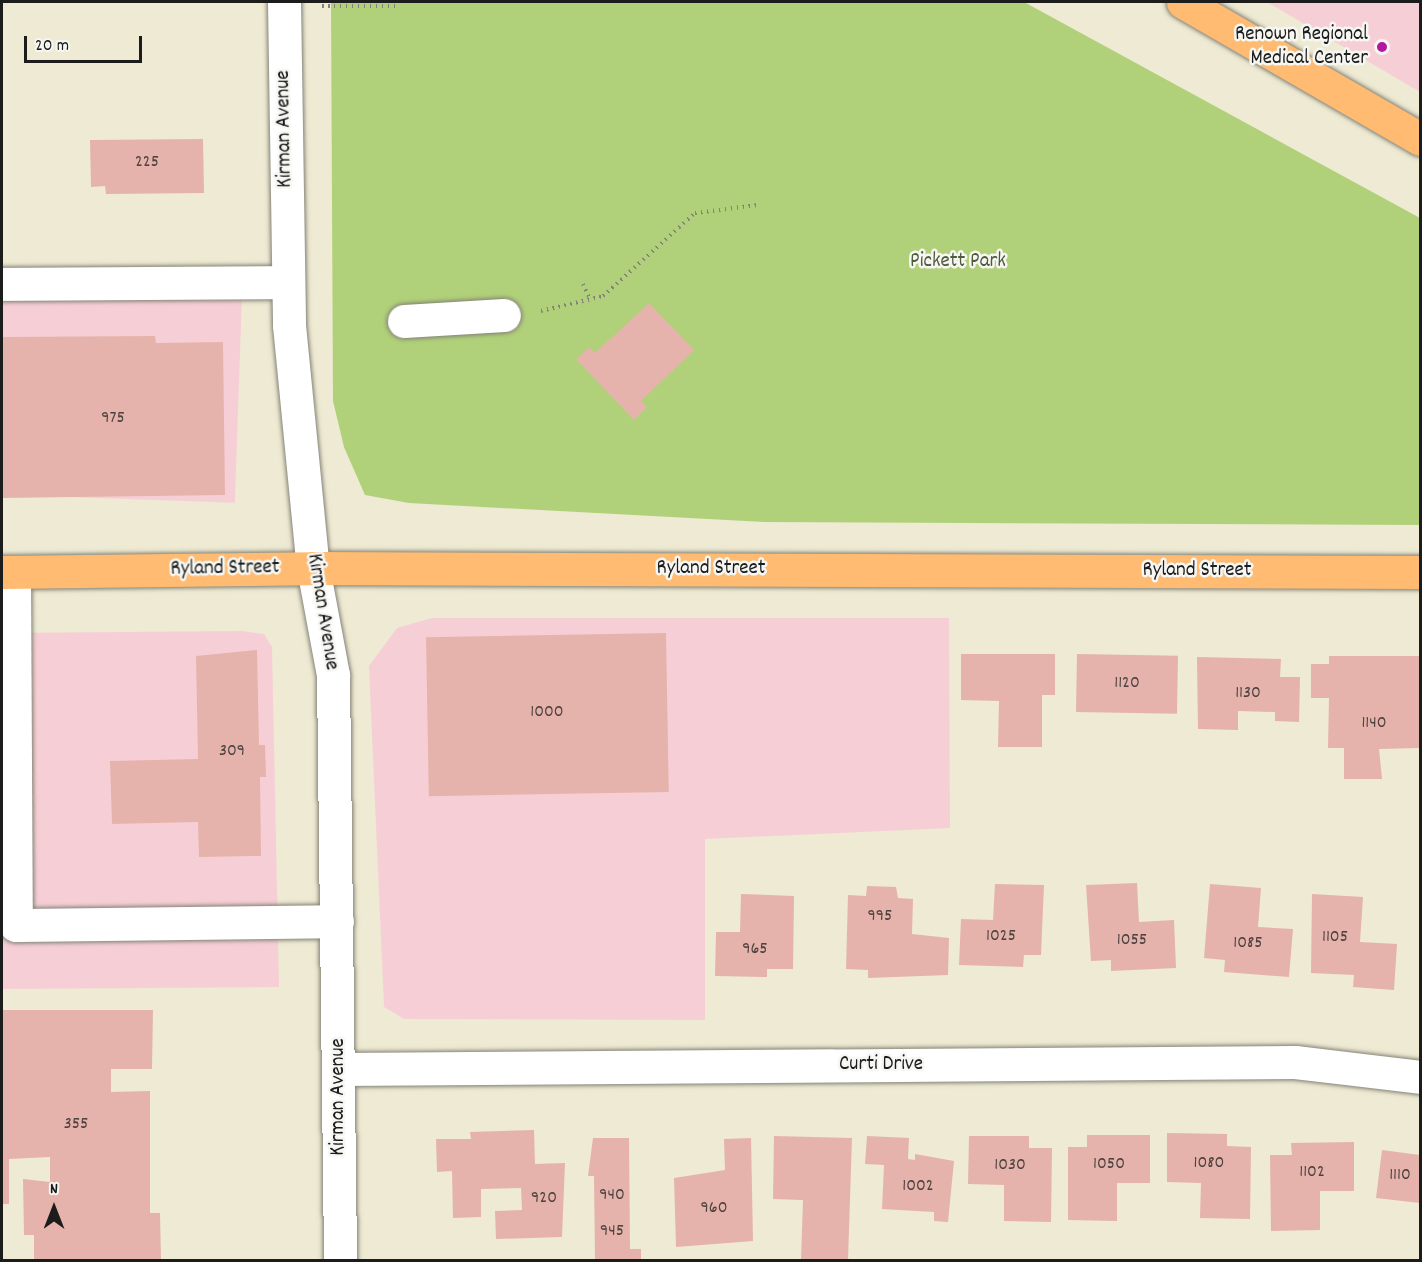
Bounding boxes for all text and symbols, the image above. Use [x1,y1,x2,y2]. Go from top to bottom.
place label: Renown Regional Medical Center [1235,22,1368,72]
scale bar [27,24,146,62]
text: 20 m [35,34,69,59]
marker: Renown Regional Medical Center [1373,38,1391,56]
street label: Kirman Avenue [271,70,299,188]
house number: 225 [135,152,159,174]
park label: Pickett Park [910,249,1006,275]
house number: 975 [101,408,125,430]
street label: Kirman Avenue [300,552,344,672]
street label: Ryland Street [170,555,280,583]
street label: Ryland Street [657,556,765,582]
street label: Ryland Street [1143,558,1251,584]
house number: 1120 [1114,673,1140,695]
house number: 1130 [1235,683,1261,705]
house number: 1000 [530,702,564,724]
house number: 1140 [1361,713,1387,735]
house number: 309 [219,741,245,763]
house number: 995 [868,906,892,928]
house number: 1025 [986,926,1016,948]
house number: 1105 [1322,927,1348,949]
house number: 1055 [1117,930,1147,952]
house number: 1085 [1233,933,1263,955]
house number: 965 [742,939,768,961]
street label: Kirman Avenue [326,1038,352,1156]
street label: Curti Drive [839,1052,923,1078]
house number: 355 [64,1114,88,1136]
house number: 1080 [1194,1153,1224,1175]
house number: 1050 [1093,1154,1125,1176]
house number: 1030 [994,1155,1026,1177]
house number: 1102 [1299,1162,1325,1184]
house number: 1110 [1389,1165,1411,1187]
house number: 1002 [902,1176,934,1198]
north arrow [24,1178,84,1238]
text: N [50,1178,58,1201]
house number: 940 [599,1185,625,1207]
house number: 920 [531,1188,557,1210]
house number: 960 [701,1198,727,1220]
house number: 945 [600,1221,624,1243]

